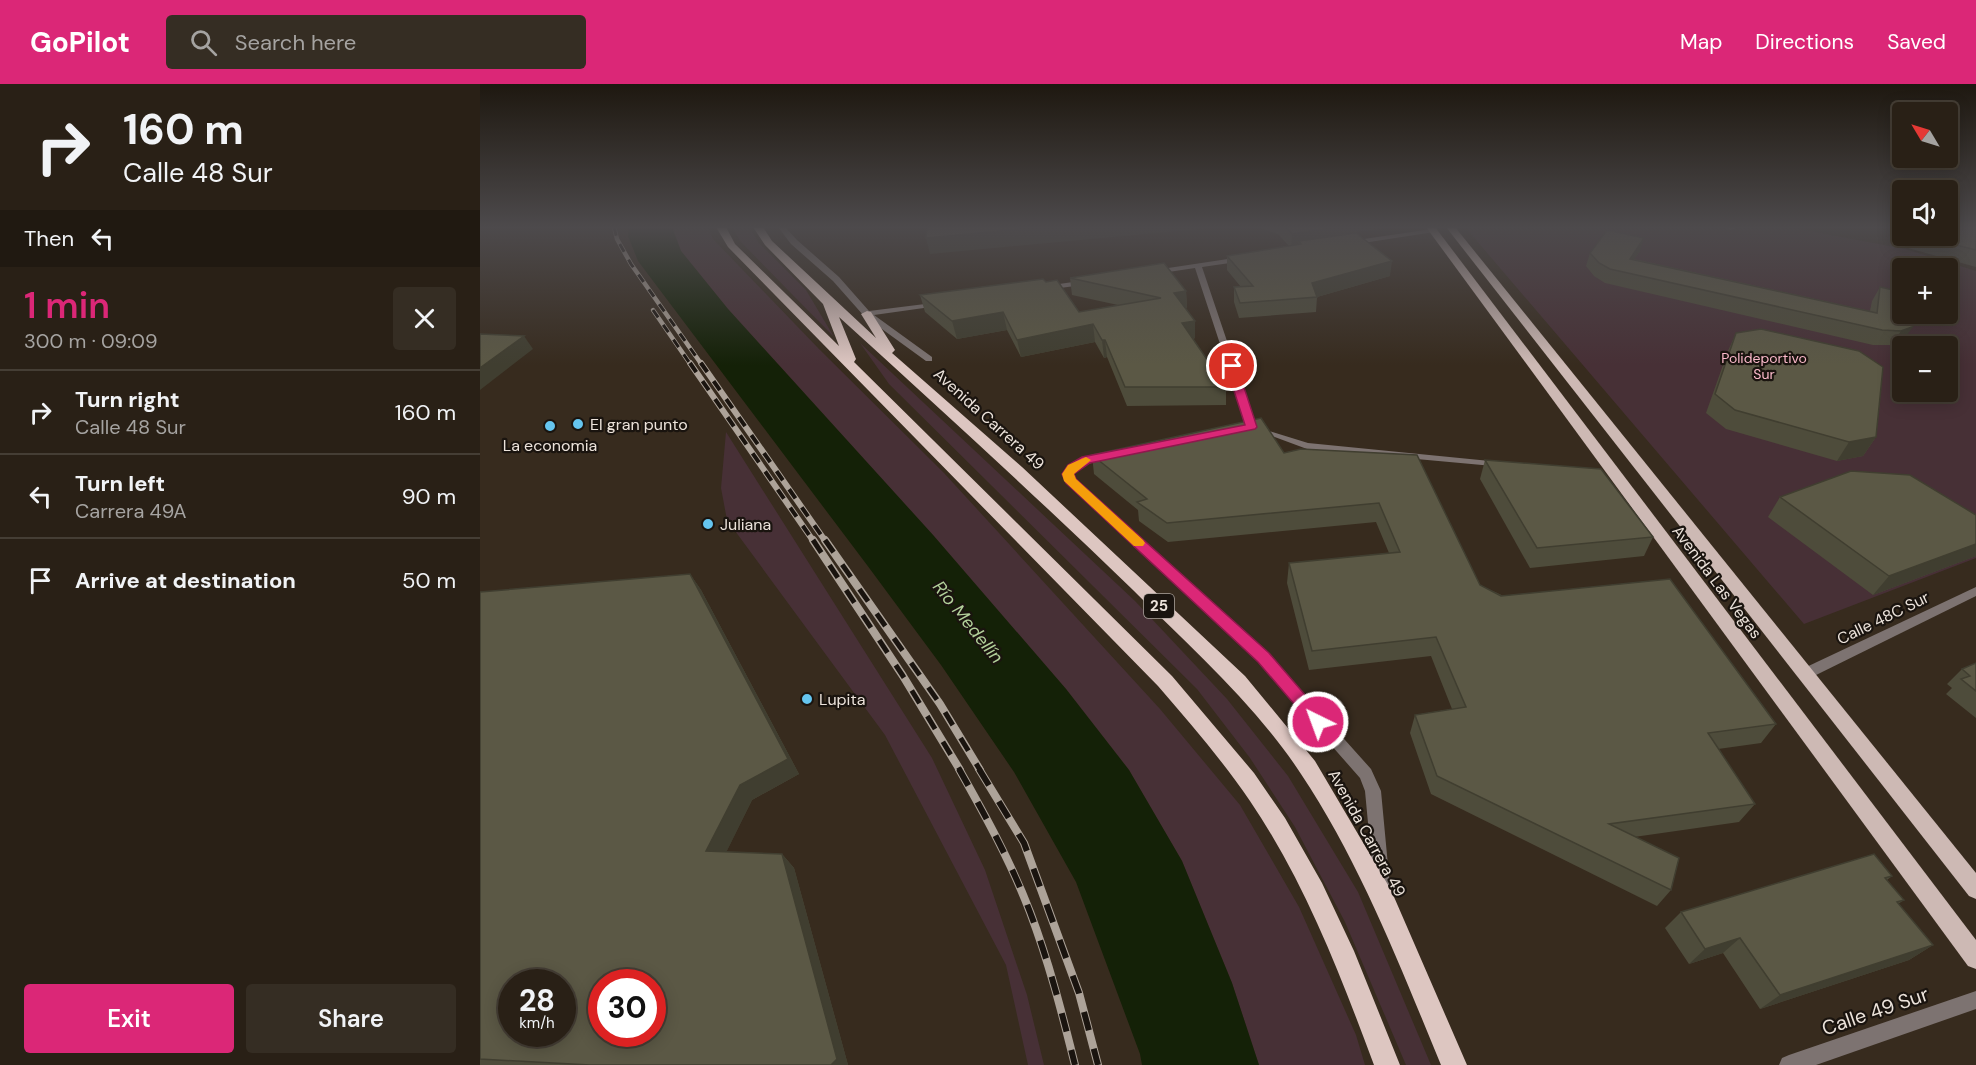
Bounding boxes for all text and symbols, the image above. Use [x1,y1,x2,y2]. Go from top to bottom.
search box [166,15,586,69]
text: GoPilot [30,24,130,61]
icon: search [187,26,220,59]
text: Search here [235,28,356,57]
text: Map [1680,28,1722,56]
text: Directions [1755,28,1854,56]
text: Saved [1887,28,1946,56]
text: 160 m [123,102,244,157]
north arrow [1892,102,1958,168]
map controls [1892,102,1958,402]
icon: right [24,108,102,186]
text: Calle 48 Sur [123,155,273,190]
button: sound [1892,180,1958,246]
icon: left [86,222,119,255]
text: Then [24,224,74,253]
button: + [1892,258,1958,324]
text: 1 min [24,282,110,329]
button: close [393,287,456,350]
text: 300 m · 09:09 [24,328,157,354]
button: − [1892,336,1958,402]
pin [1206,340,1257,391]
icon: arrive [1215,349,1248,382]
park label: Polideportivo Sur [1721,349,1807,383]
street label: Avenida Carrera 49 [929,364,1049,474]
text: Turn right [75,385,180,414]
icon: right [24,396,57,429]
text: 160 m [395,398,456,427]
text: Calle 48 Sur [75,414,186,440]
place label: El gran punto [590,414,688,435]
marker: El gran punto [571,417,585,431]
marker: La economia [543,419,557,433]
place label: La economia [503,435,597,456]
text: Turn left [75,469,165,498]
icon: left [24,480,57,513]
text: 90 m [402,482,456,511]
text: Carrera 49A [75,498,187,524]
place label: Juliana [720,514,771,535]
marker: Juliana [701,517,715,531]
street label: Avenida Las Vegas [1667,521,1767,643]
icon: arrive [24,564,57,597]
text: Arrive at destination [75,566,296,595]
text: 50 m [402,566,456,595]
water label: Río Medellín [927,576,1009,668]
street label: Calle 48C Sur [1833,587,1933,649]
road number: 25 [1144,594,1174,618]
place label: Lupita [819,689,865,710]
position arrow [1286,690,1350,754]
marker: Lupita [800,692,814,706]
street label: Avenida Carrera 49 [1323,766,1411,900]
speed limit sign: 30 [588,969,666,1047]
text: 28 [519,981,555,1020]
street label: Calle 49 Sur [1818,981,1932,1041]
button: Exit [24,984,234,1053]
button: Share [246,984,456,1053]
text: km/h [519,1013,555,1033]

